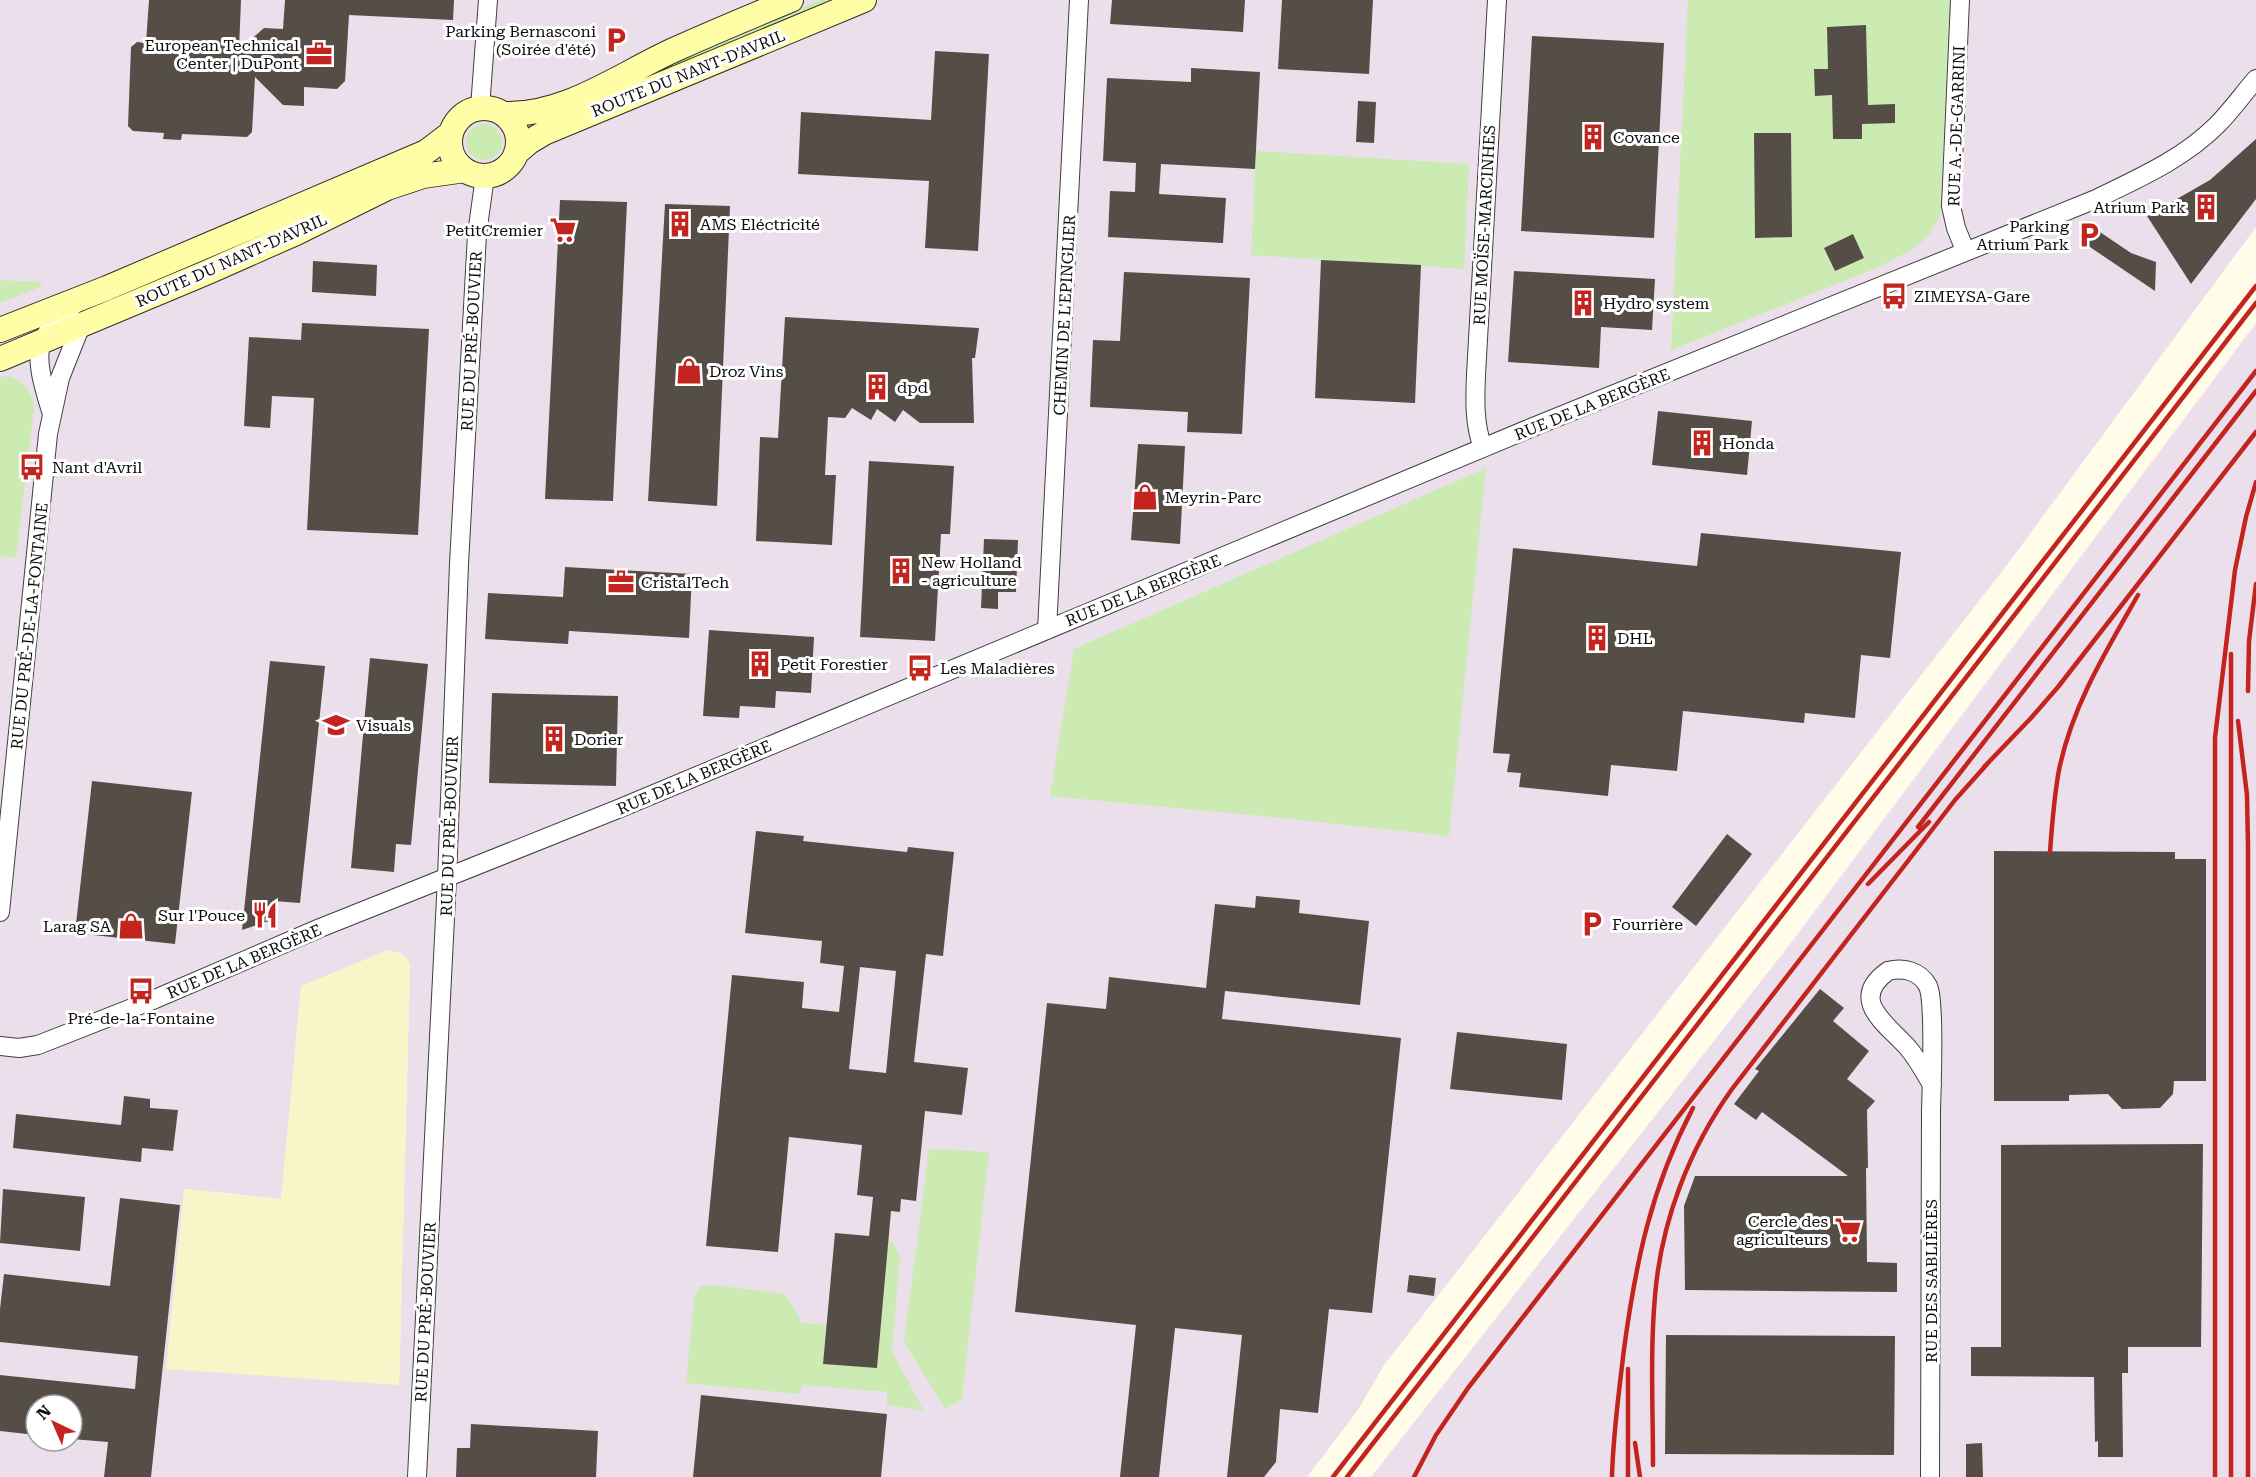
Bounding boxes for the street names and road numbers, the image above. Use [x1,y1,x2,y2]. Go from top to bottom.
street label: ROUTE DU NANT-D'AVRIL [589,26,788,121]
street label: RUE A.-DE-GARRINI [1944,45,1969,207]
street label: RUE MOÏSE-MARCINHES [1470,124,1499,326]
street label: ROUTE DU NANT-D'AVRIL [133,210,330,311]
street label: CHEMIN DE L'EPINGLIER [1050,214,1079,416]
street label: RUE DU PRÉ-BOUVIER [457,250,486,432]
street label: RUE DE LA BERGÈRE [1512,365,1673,444]
street label: RUE DU PRÉ-DE-LA-FONTAINE [7,502,52,750]
street label: RUE DE LA BERGÈRE [1063,551,1224,630]
street label: RUE DU PRÉ-BOUVIER [437,735,462,917]
street label: RUE DE LA BERGÈRE [614,736,774,819]
street label: RUE DE LA BERGÈRE [164,920,324,1003]
street label: RUE DES SABLIÈRES [1922,1199,1941,1363]
street label: RUE DU PRÉ-BOUVIER [411,1221,440,1403]

